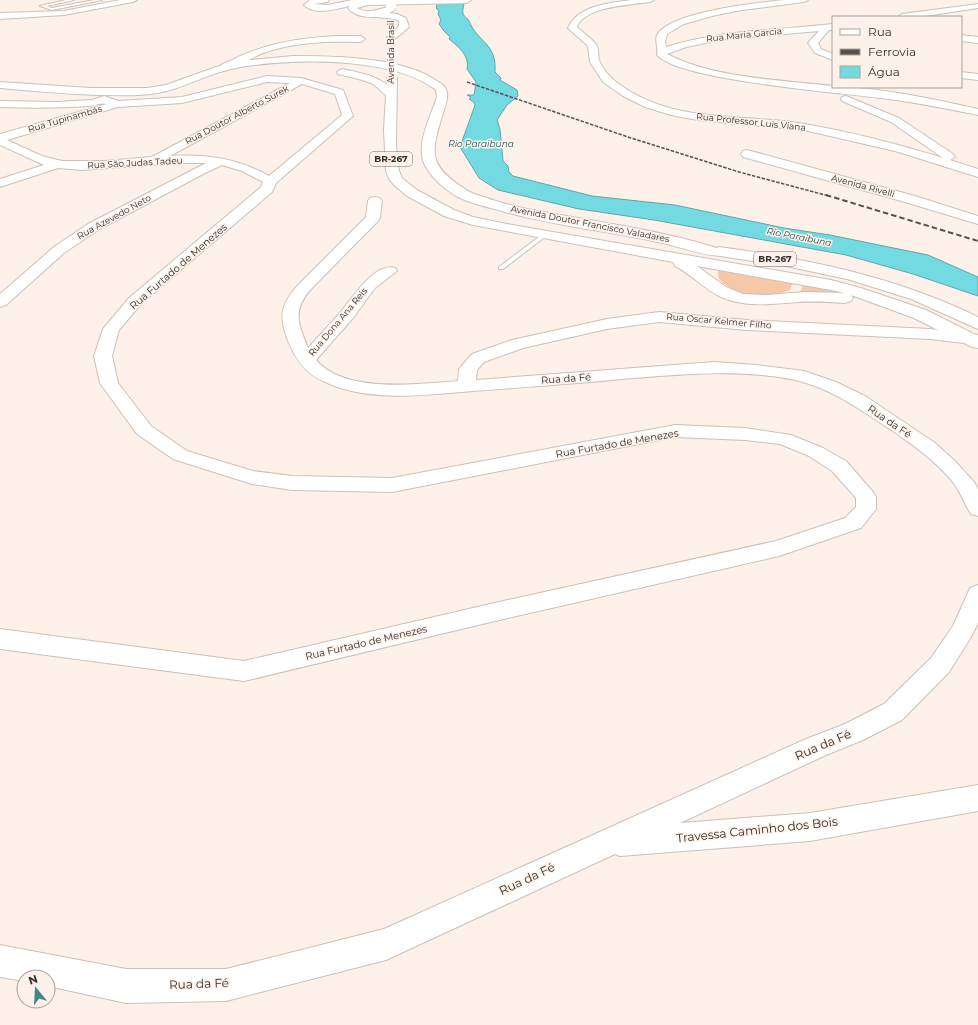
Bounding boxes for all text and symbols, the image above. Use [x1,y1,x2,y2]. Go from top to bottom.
legend [832,16,962,88]
street label: Avenida Brasil [385,20,396,84]
text: Rua [868,24,892,39]
street label: Rua Maria Garcia [705,25,782,44]
text: Ferrovia [868,44,916,59]
text: Água [868,64,900,79]
street label: Rua Doutor Alberto Surek [183,82,291,147]
street label: Rua Tupinambás [27,103,104,134]
street label: Rua Professor Luis Viana [696,110,806,133]
water label: Rio Paraibuna [448,138,514,149]
road number: BR-267 [370,152,412,166]
street label: Rua São Judas Tadeu [87,155,183,170]
street label: Avenida Rivelli [830,172,896,199]
street label: Rua Azevedo Neto [75,192,153,241]
street label: Avenida Doutor Francisco Valadares [510,203,671,244]
street label: Rua Furtado de Menezes [127,221,230,312]
water label: Rio Paraibuna [766,225,832,248]
road number: BR-267 [754,252,796,266]
street label: Rua Dona Ana Reis [306,285,370,358]
street label: Rua Oscar Kelmer Filho [666,310,773,331]
street label: Rua da Fé [541,370,591,387]
street label: Rua da Fé [865,402,914,441]
street label: Rua Furtado de Menezes [555,426,680,461]
street label: Rua Furtado de Menezes [304,622,428,663]
street label: Rua da Fé [792,726,853,763]
street label: Travessa Caminho dos Bois [676,814,839,845]
street label: Rua da Fé [496,859,557,898]
north arrow [16,969,56,1009]
text: N [27,971,39,988]
street label: Rua da Fé [169,975,229,992]

